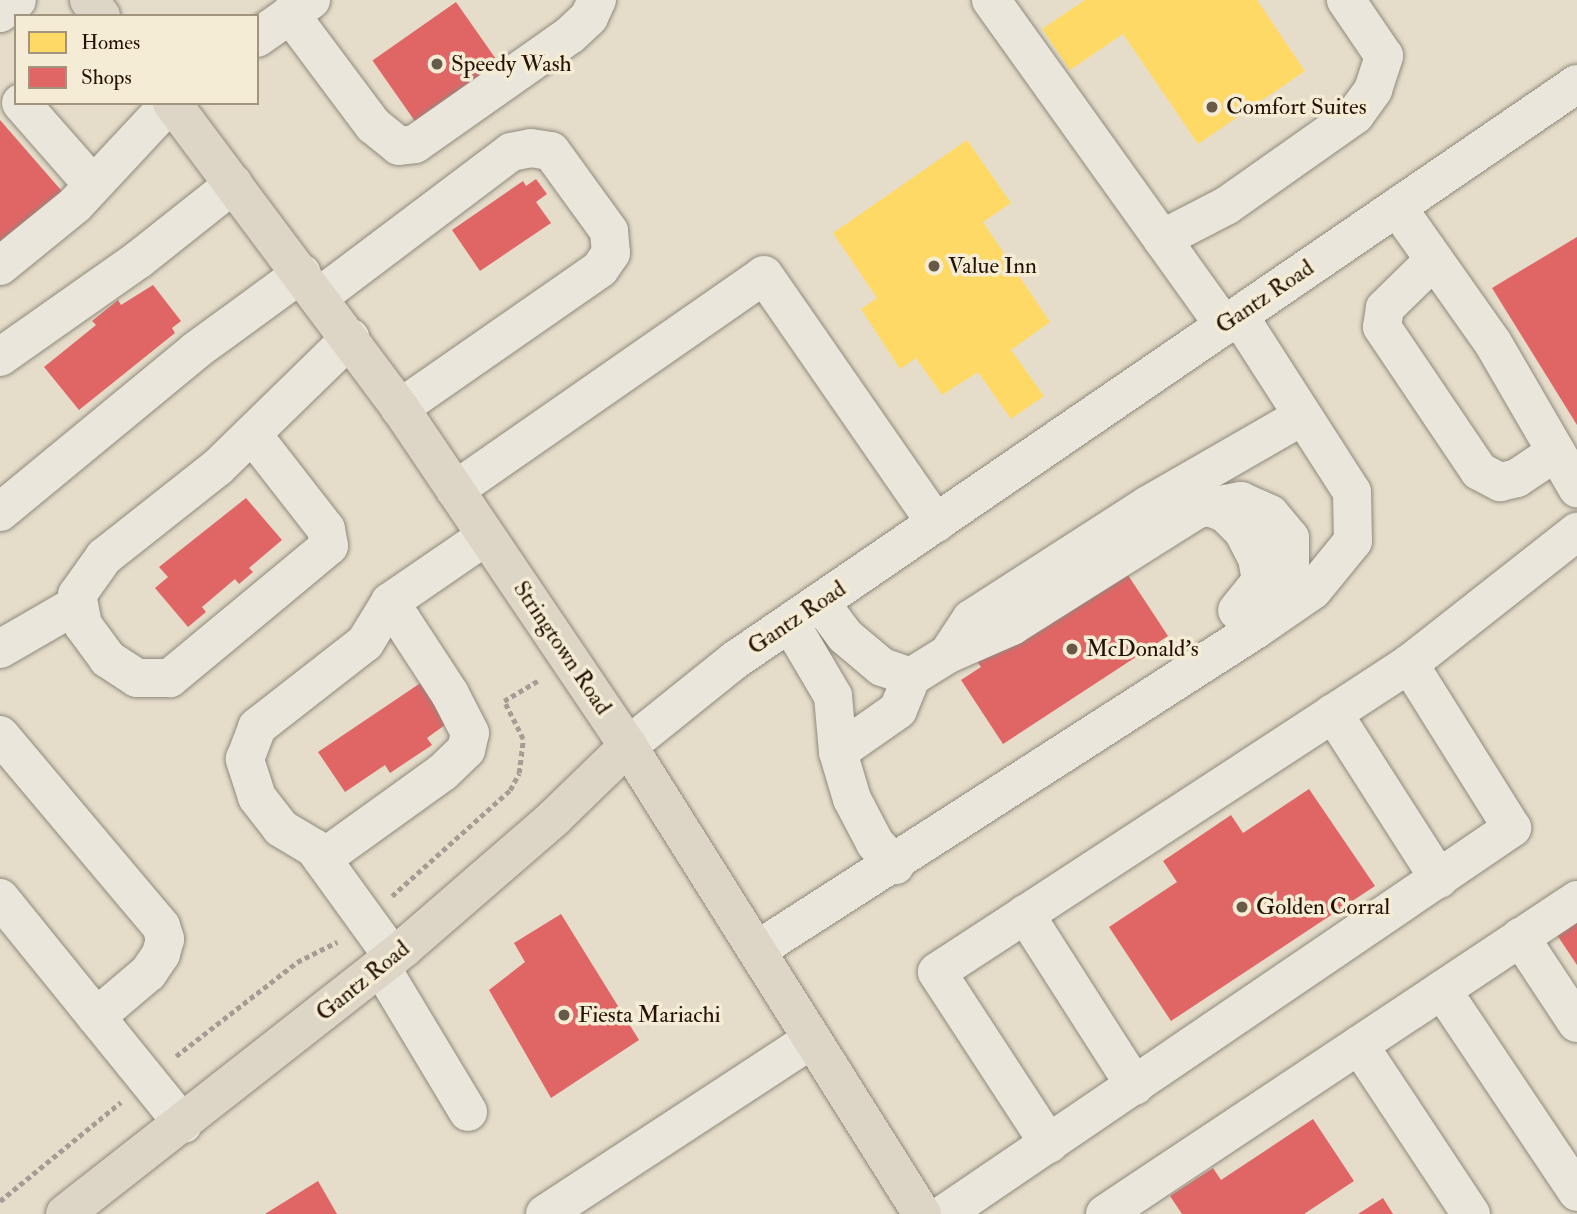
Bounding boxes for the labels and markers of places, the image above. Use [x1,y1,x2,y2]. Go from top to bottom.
place label: Speedy Wash [451,50,572,78]
marker: Speedy Wash [429,56,445,72]
place label: Comfort Suites [1226,93,1367,121]
marker: Comfort Suites [1204,99,1220,115]
place label: Value Inn [948,252,1037,280]
marker: Value Inn [926,258,942,274]
place label: McDonald's [1086,635,1199,663]
marker: McDonald's [1064,641,1080,657]
place label: Golden Corral [1256,893,1390,921]
marker: Golden Corral [1234,899,1250,915]
place label: Fiesta Mariachi [578,1001,721,1029]
marker: Fiesta Mariachi [556,1007,572,1023]

